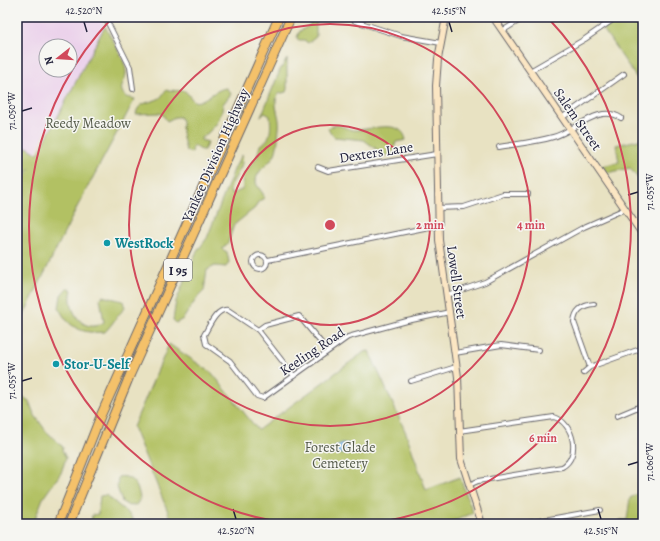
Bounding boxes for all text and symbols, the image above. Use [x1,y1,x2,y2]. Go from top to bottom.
text: 42.520°N [66,4,102,17]
text: 42.515°N [432,4,466,17]
north arrow [38,38,78,78]
text: N [41,55,57,67]
street label: Salem Street [549,84,606,155]
street label: Yankee Division Highway [177,85,254,226]
text: 71.050°W [5,91,18,130]
park label: Reedy Meadow [45,114,131,133]
street label: Dexters Lane [338,137,414,168]
text: 71.055°W [643,173,656,210]
text: 2 min [416,217,444,233]
text: 4 min [517,217,545,233]
centre of rings [323,218,337,232]
place label: WestRock [114,234,174,253]
marker: WestRock [102,238,112,248]
street label: Lowell Street [442,244,471,320]
road number: I 95 [164,259,192,281]
street label: Keeling Road [276,322,349,380]
place label: Stor-U-Self [64,355,132,374]
marker: Stor-U-Self [51,359,61,369]
text: 71.055°W [5,362,18,399]
text: 6 min [529,430,557,446]
park label: Forest Glade Cemetery [305,438,375,473]
text: 71.060°W [643,442,656,481]
text: 42.520°N [218,524,254,537]
text: 42.515°N [584,524,618,537]

